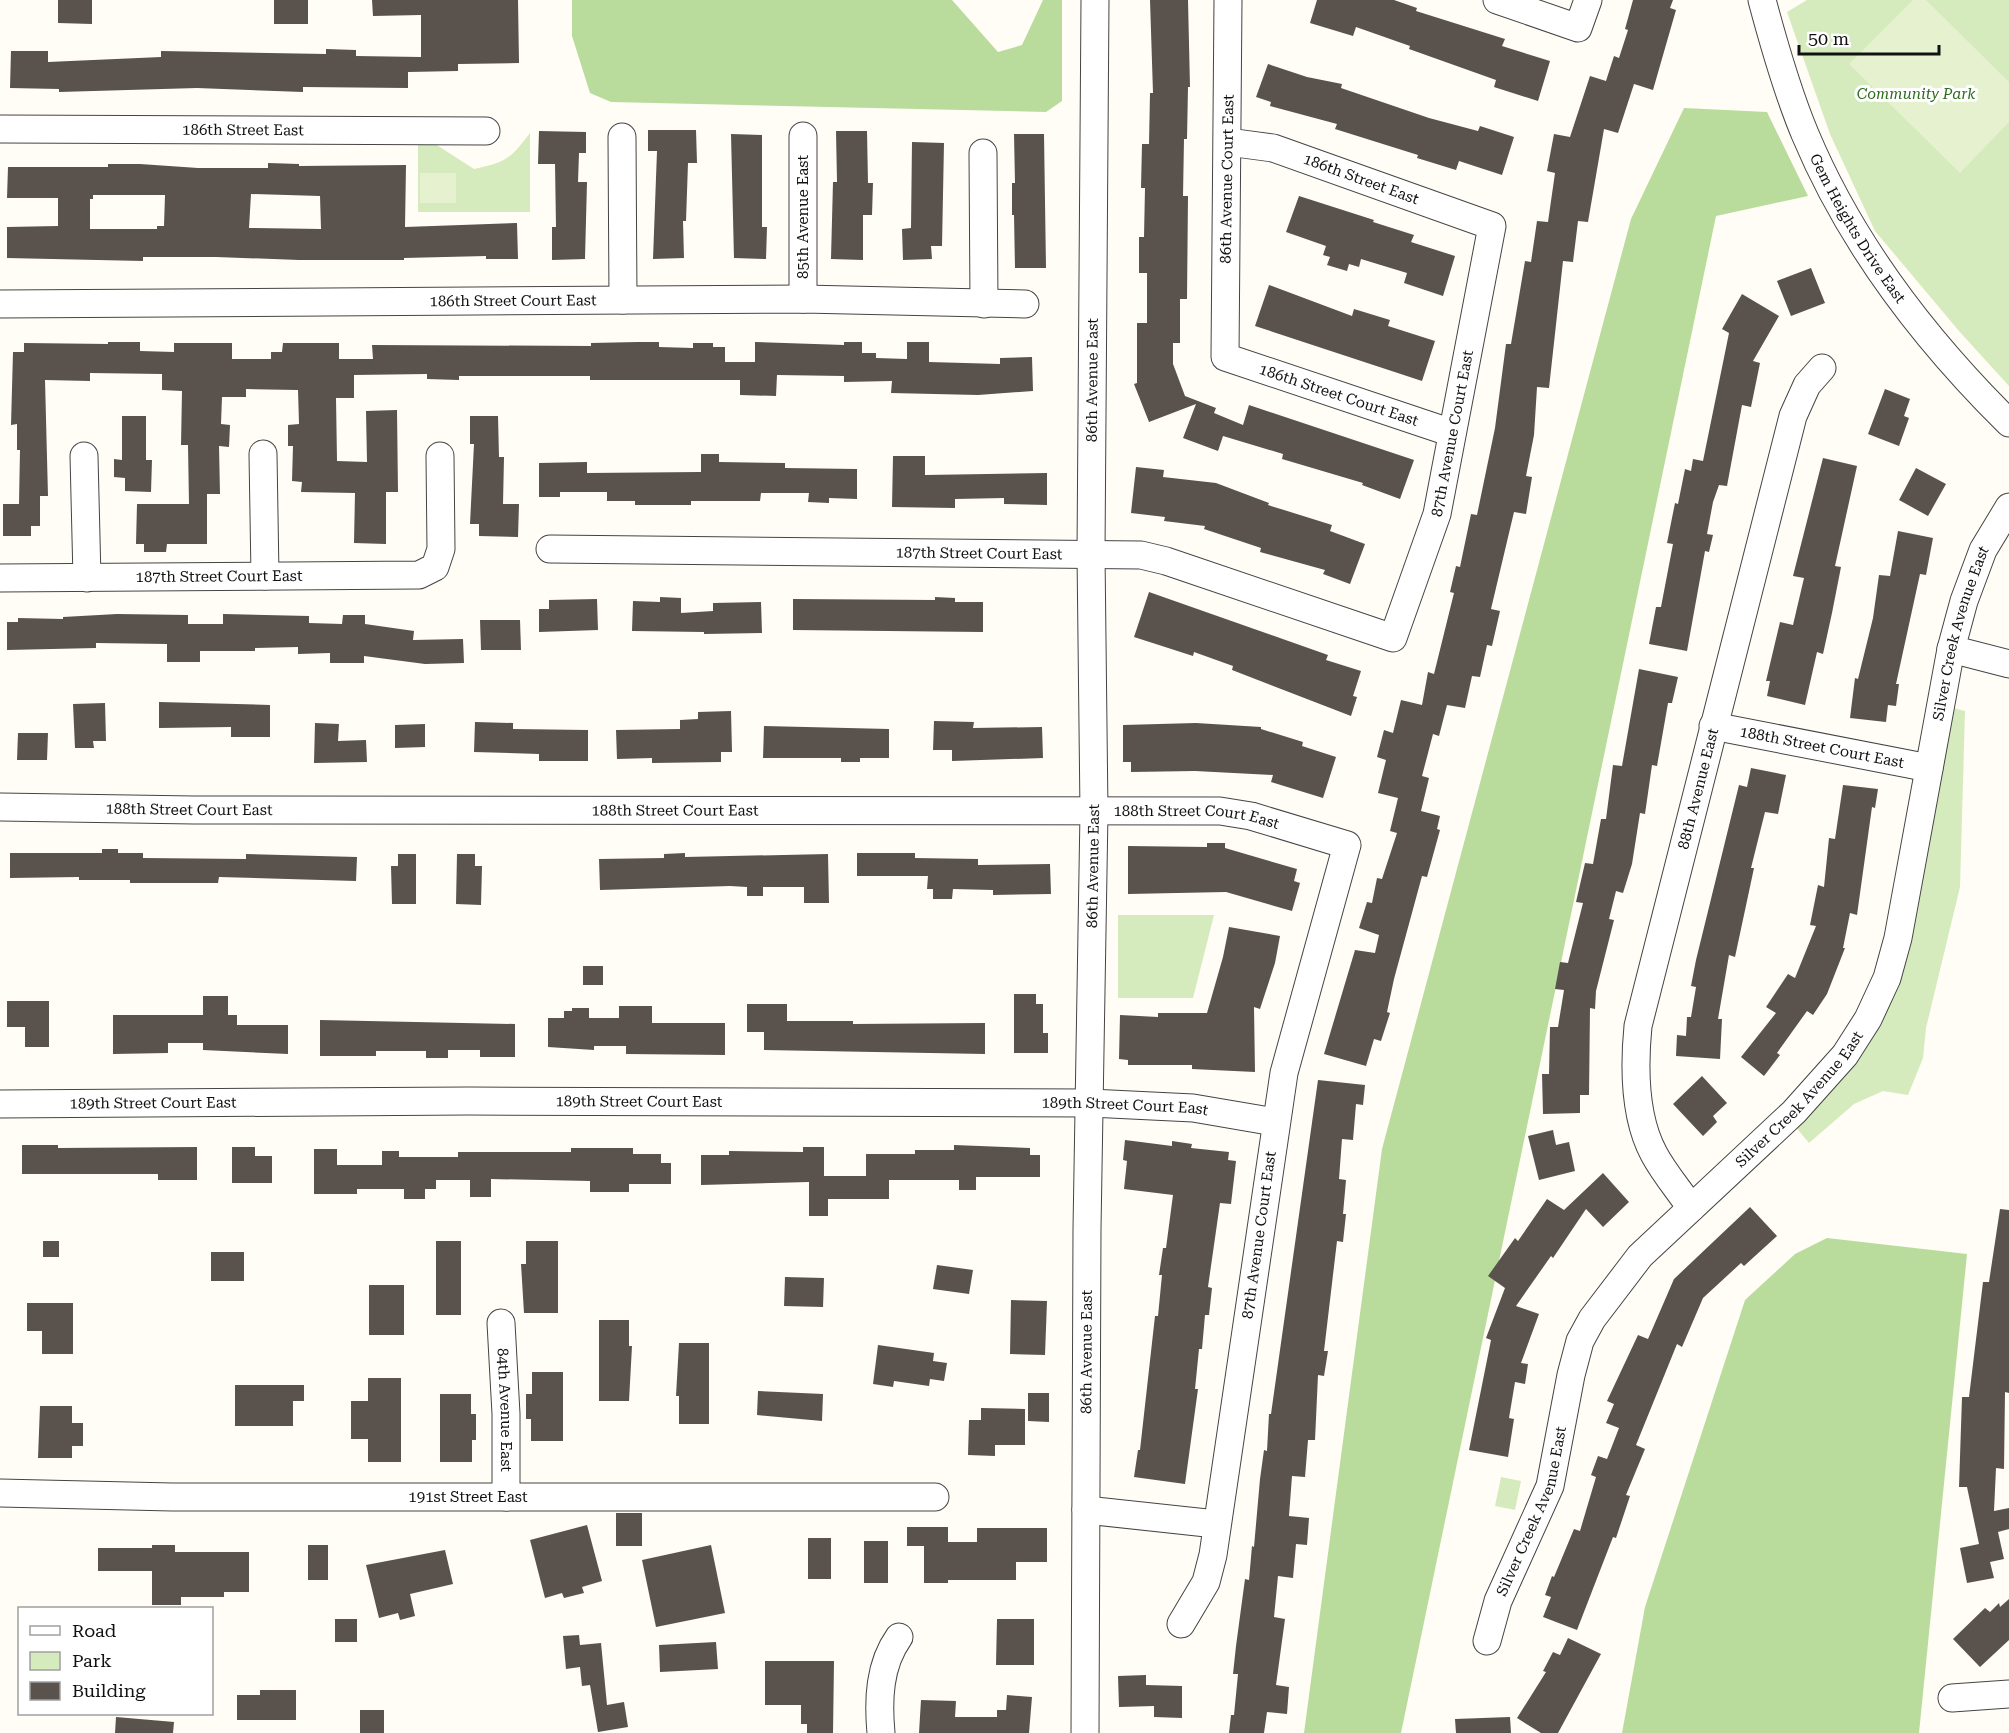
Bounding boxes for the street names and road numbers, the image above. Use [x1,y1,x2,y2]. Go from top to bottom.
street label: 86th Avenue Court East [1217,94,1237,264]
street label: 186th Street East [182,121,304,139]
street label: 186th Street East [1301,150,1422,208]
street label: Gem Heights Drive East [1806,151,1910,307]
street label: 85th Avenue East [794,155,812,279]
street label: 186th Street Court East [429,291,597,310]
street label: 86th Avenue East [1083,318,1102,442]
street label: 87th Avenue Court East [1428,348,1477,518]
street label: 186th Street Court East [1257,360,1421,430]
street label: Silver Creek Avenue East [1929,542,1993,722]
street label: 187th Street Court East [895,544,1063,563]
street label: 187th Street Court East [135,567,303,586]
street label: 188th Street Court East [1738,722,1906,772]
street label: 88th Avenue East [1674,726,1722,851]
street label: 188th Street Court East [105,800,273,819]
street label: 188th Street Court East [591,801,759,820]
street label: 188th Street Court East [1113,801,1282,833]
street label: 86th Avenue East [1083,803,1103,928]
street label: Silver Creek Avenue East [1732,1027,1867,1171]
street label: 189th Street Court East [555,1092,723,1111]
street label: 189th Street Court East [69,1093,237,1113]
street label: 189th Street Court East [1041,1094,1210,1120]
street label: 87th Avenue Court East [1238,1150,1280,1320]
street label: 86th Avenue East [1077,1289,1096,1414]
street label: 84th Avenue East [493,1347,515,1472]
street label: Silver Creek Avenue East [1492,1425,1570,1599]
street label: 191st Street East [408,1488,528,1506]

